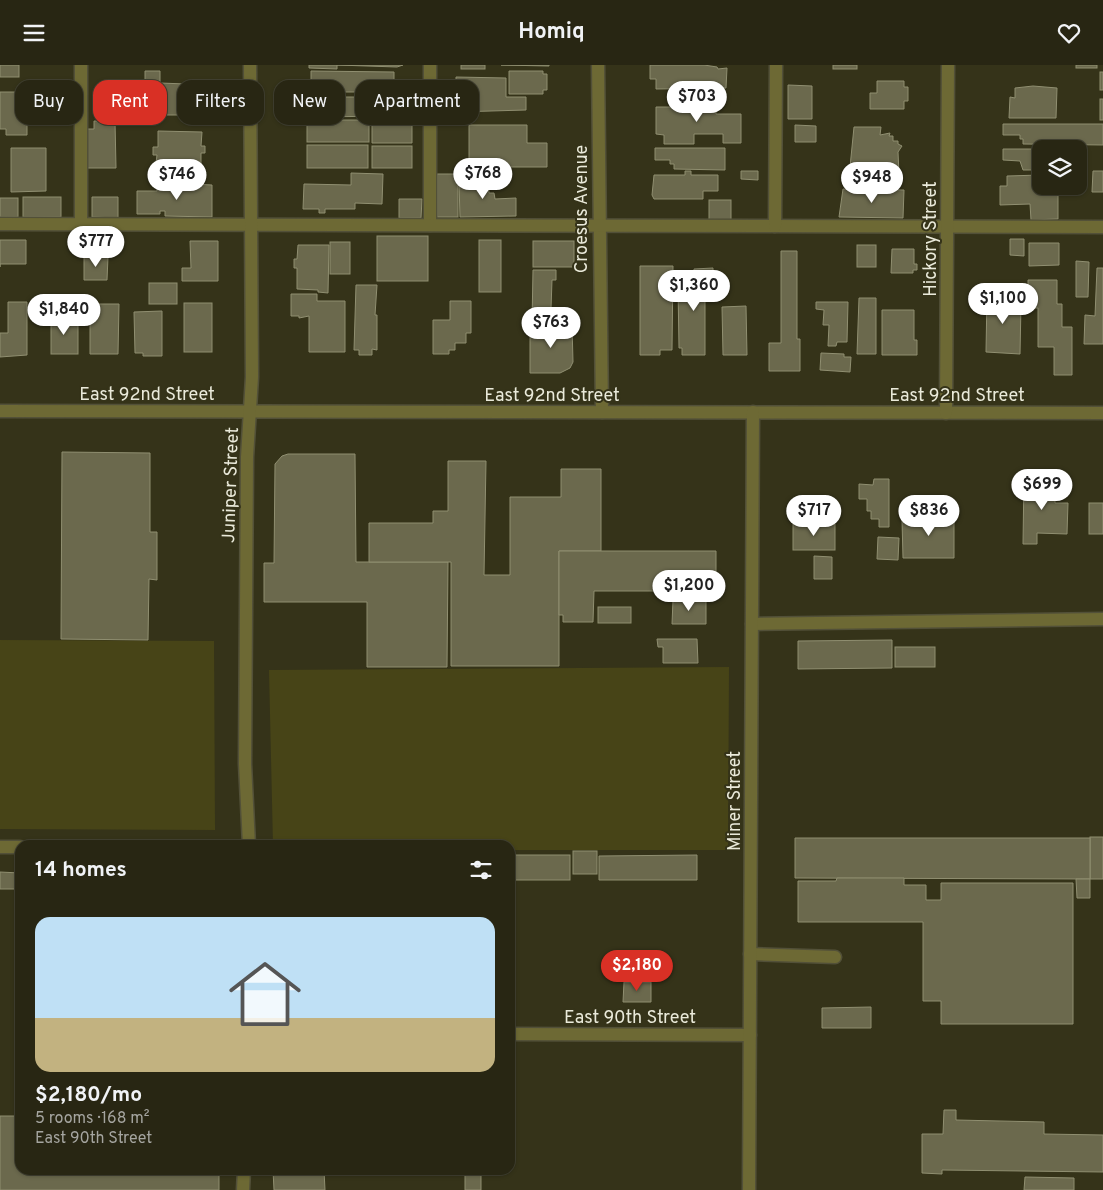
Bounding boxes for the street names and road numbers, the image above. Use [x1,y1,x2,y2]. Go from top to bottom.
street label: Croesus Avenue [571,145,594,273]
street label: Hickory Street [920,181,943,297]
street label: East 92nd Street [79,384,215,407]
street label: East 92nd Street [484,385,620,408]
street label: East 92nd Street [889,385,1025,408]
street label: Juniper Street [218,427,245,543]
street label: Miner Street [724,751,747,851]
street label: East 90th Street [564,1007,696,1030]

